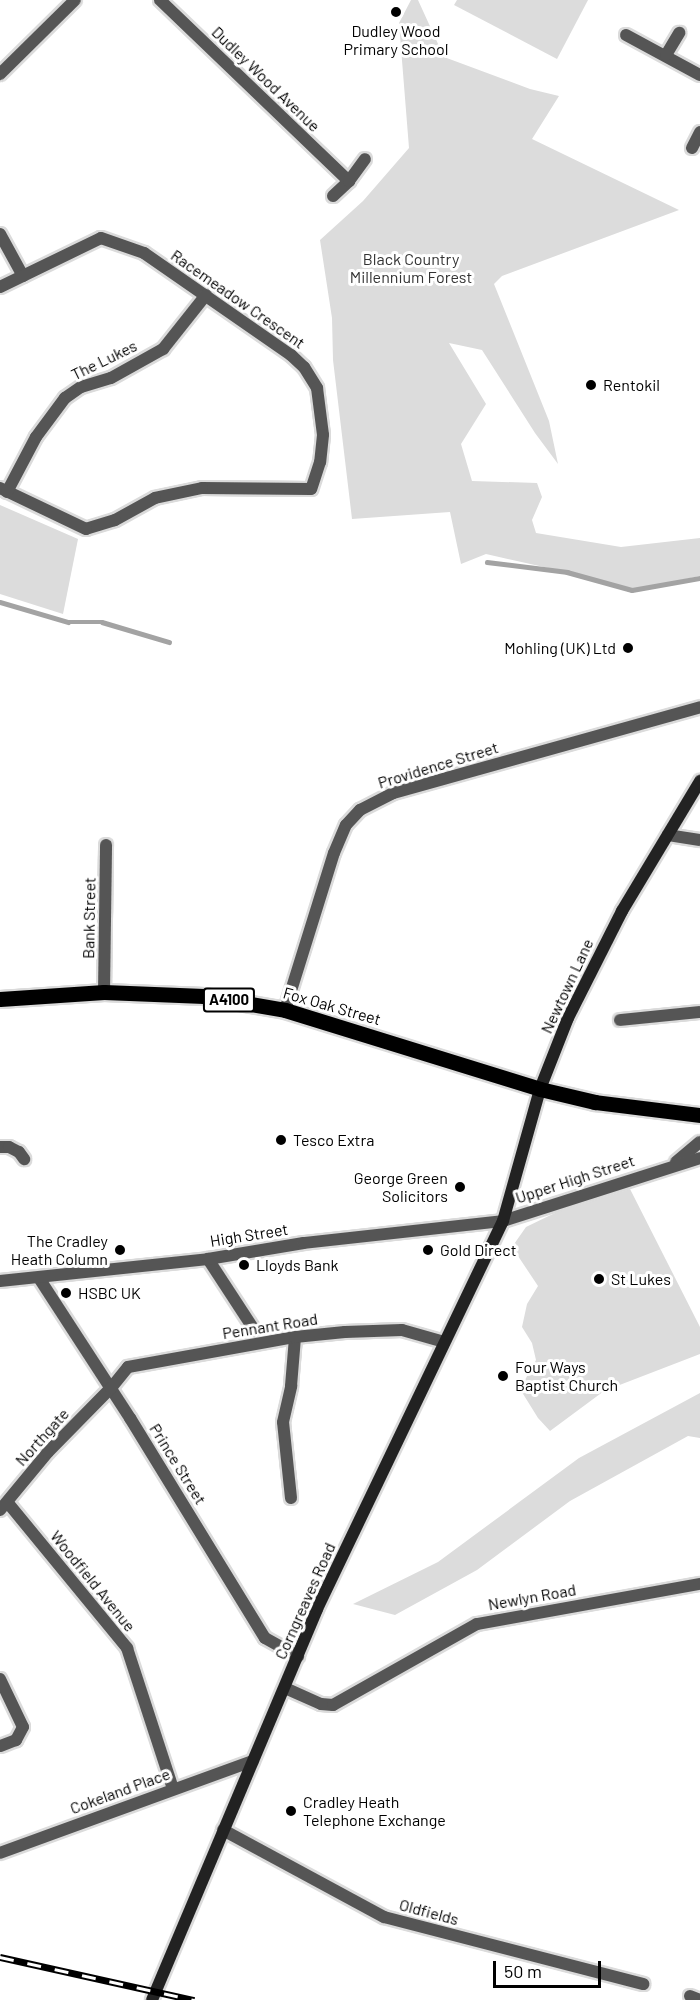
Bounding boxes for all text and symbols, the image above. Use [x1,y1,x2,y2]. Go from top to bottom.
marker: Dudley Wood Primary School [389,5,403,19]
place label: Dudley Wood Primary School [344,21,448,59]
street label: Dudley Wood Avenue [208,22,324,136]
street label: Racemeadow Crescent [167,245,309,353]
park label: Black Country Millennium Forest [350,249,472,287]
street label: The Lukes [68,336,140,384]
place label: Rentokil [603,375,660,395]
marker: Rentokil [584,378,598,392]
place label: Mohling (UK) Ltd [504,638,616,658]
marker: Mohling (UK) Ltd [621,641,635,655]
street label: Providence Street [376,738,500,792]
street label: Bank Street [79,877,99,959]
street label: Newtown Lane [537,936,597,1036]
street label: Fox Oak Street [281,983,383,1029]
road number: A4100 [202,988,256,1012]
place label: Tesco Extra [293,1130,374,1150]
marker: Tesco Extra [274,1133,288,1147]
street label: Upper High Street [513,1151,637,1207]
place label: George Green Solicitors [354,1168,448,1206]
marker: George Green Solicitors [453,1180,467,1194]
street label: High Street [209,1219,289,1251]
place label: The Cradley Heath Column [11,1231,108,1269]
place label: Gold Direct [440,1240,517,1260]
marker: The Cradley Heath Column [113,1243,127,1257]
marker: Gold Direct [421,1243,435,1257]
place label: Lloyds Bank [256,1255,339,1275]
marker: Lloyds Bank [237,1258,251,1272]
place label: St Lukes [611,1269,671,1289]
marker: St Lukes [592,1272,606,1286]
place label: HSBC UK [78,1283,141,1303]
marker: HSBC UK [59,1286,73,1300]
street label: Pennant Road [221,1309,319,1343]
place label: Four Ways Baptist Church [515,1357,618,1395]
marker: Four Ways Baptist Church [496,1369,510,1383]
street label: Northgate [11,1404,73,1470]
street label: Prince Street [146,1420,210,1508]
street label: Woodfield Avenue [46,1527,140,1635]
street label: Corngreaves Road [271,1540,339,1662]
street label: Newlyn Road [487,1580,577,1614]
street label: Cokeland Place [67,1764,173,1818]
place label: Cradley Heath Telephone Exchange [303,1792,446,1830]
marker: Cradley Heath Telephone Exchange [284,1804,298,1818]
street label: Oldfields [397,1895,461,1929]
scale bar [496,1949,604,1987]
text: 50 m [504,1960,542,1982]

